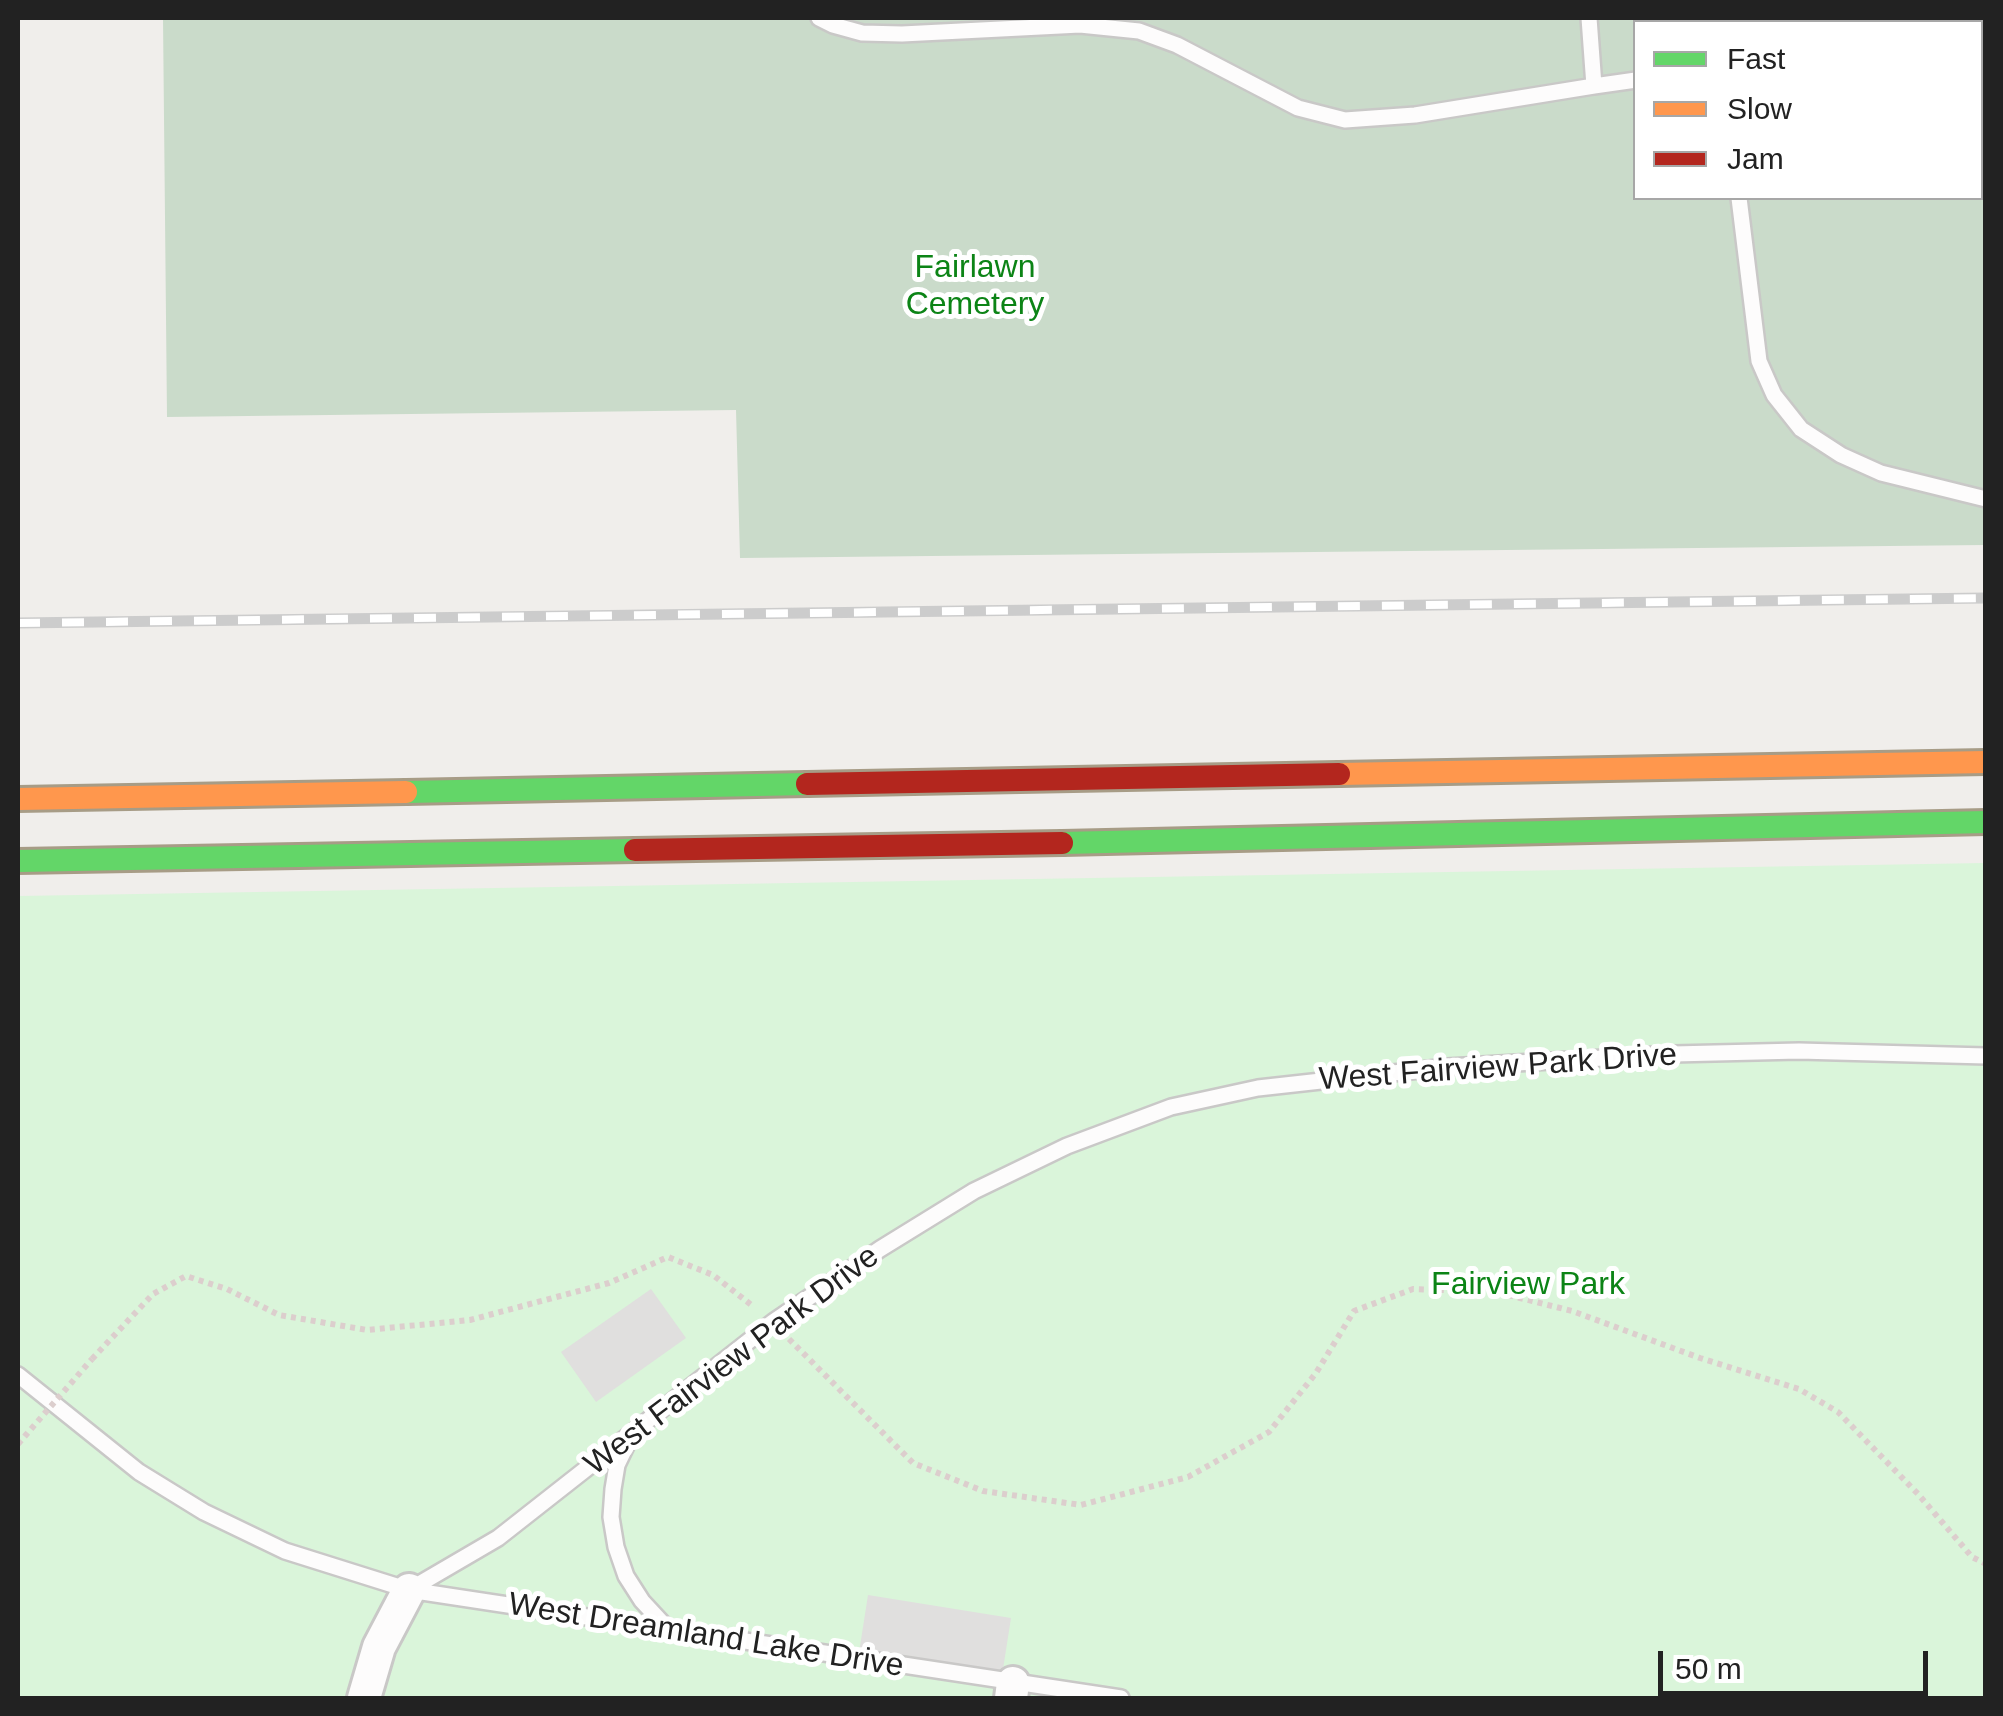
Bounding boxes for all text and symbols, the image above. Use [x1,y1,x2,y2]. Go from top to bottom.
legend [1633,20,1983,200]
text: Fast [1727,42,1785,75]
text: Slow [1727,92,1792,125]
text: Jam [1727,142,1784,175]
park label: Fairlawn Cemetery [906,249,1044,324]
street label: West Fairview Park Drive [1318,1036,1678,1100]
street label: West Fairview Park Drive [577,1238,887,1484]
park label: Fairview Park [1431,1266,1625,1304]
street label: West Dreamland Lake Drive [506,1586,906,1686]
scale bar [1663,1631,1933,1693]
text: 50 m [1675,1652,1742,1685]

